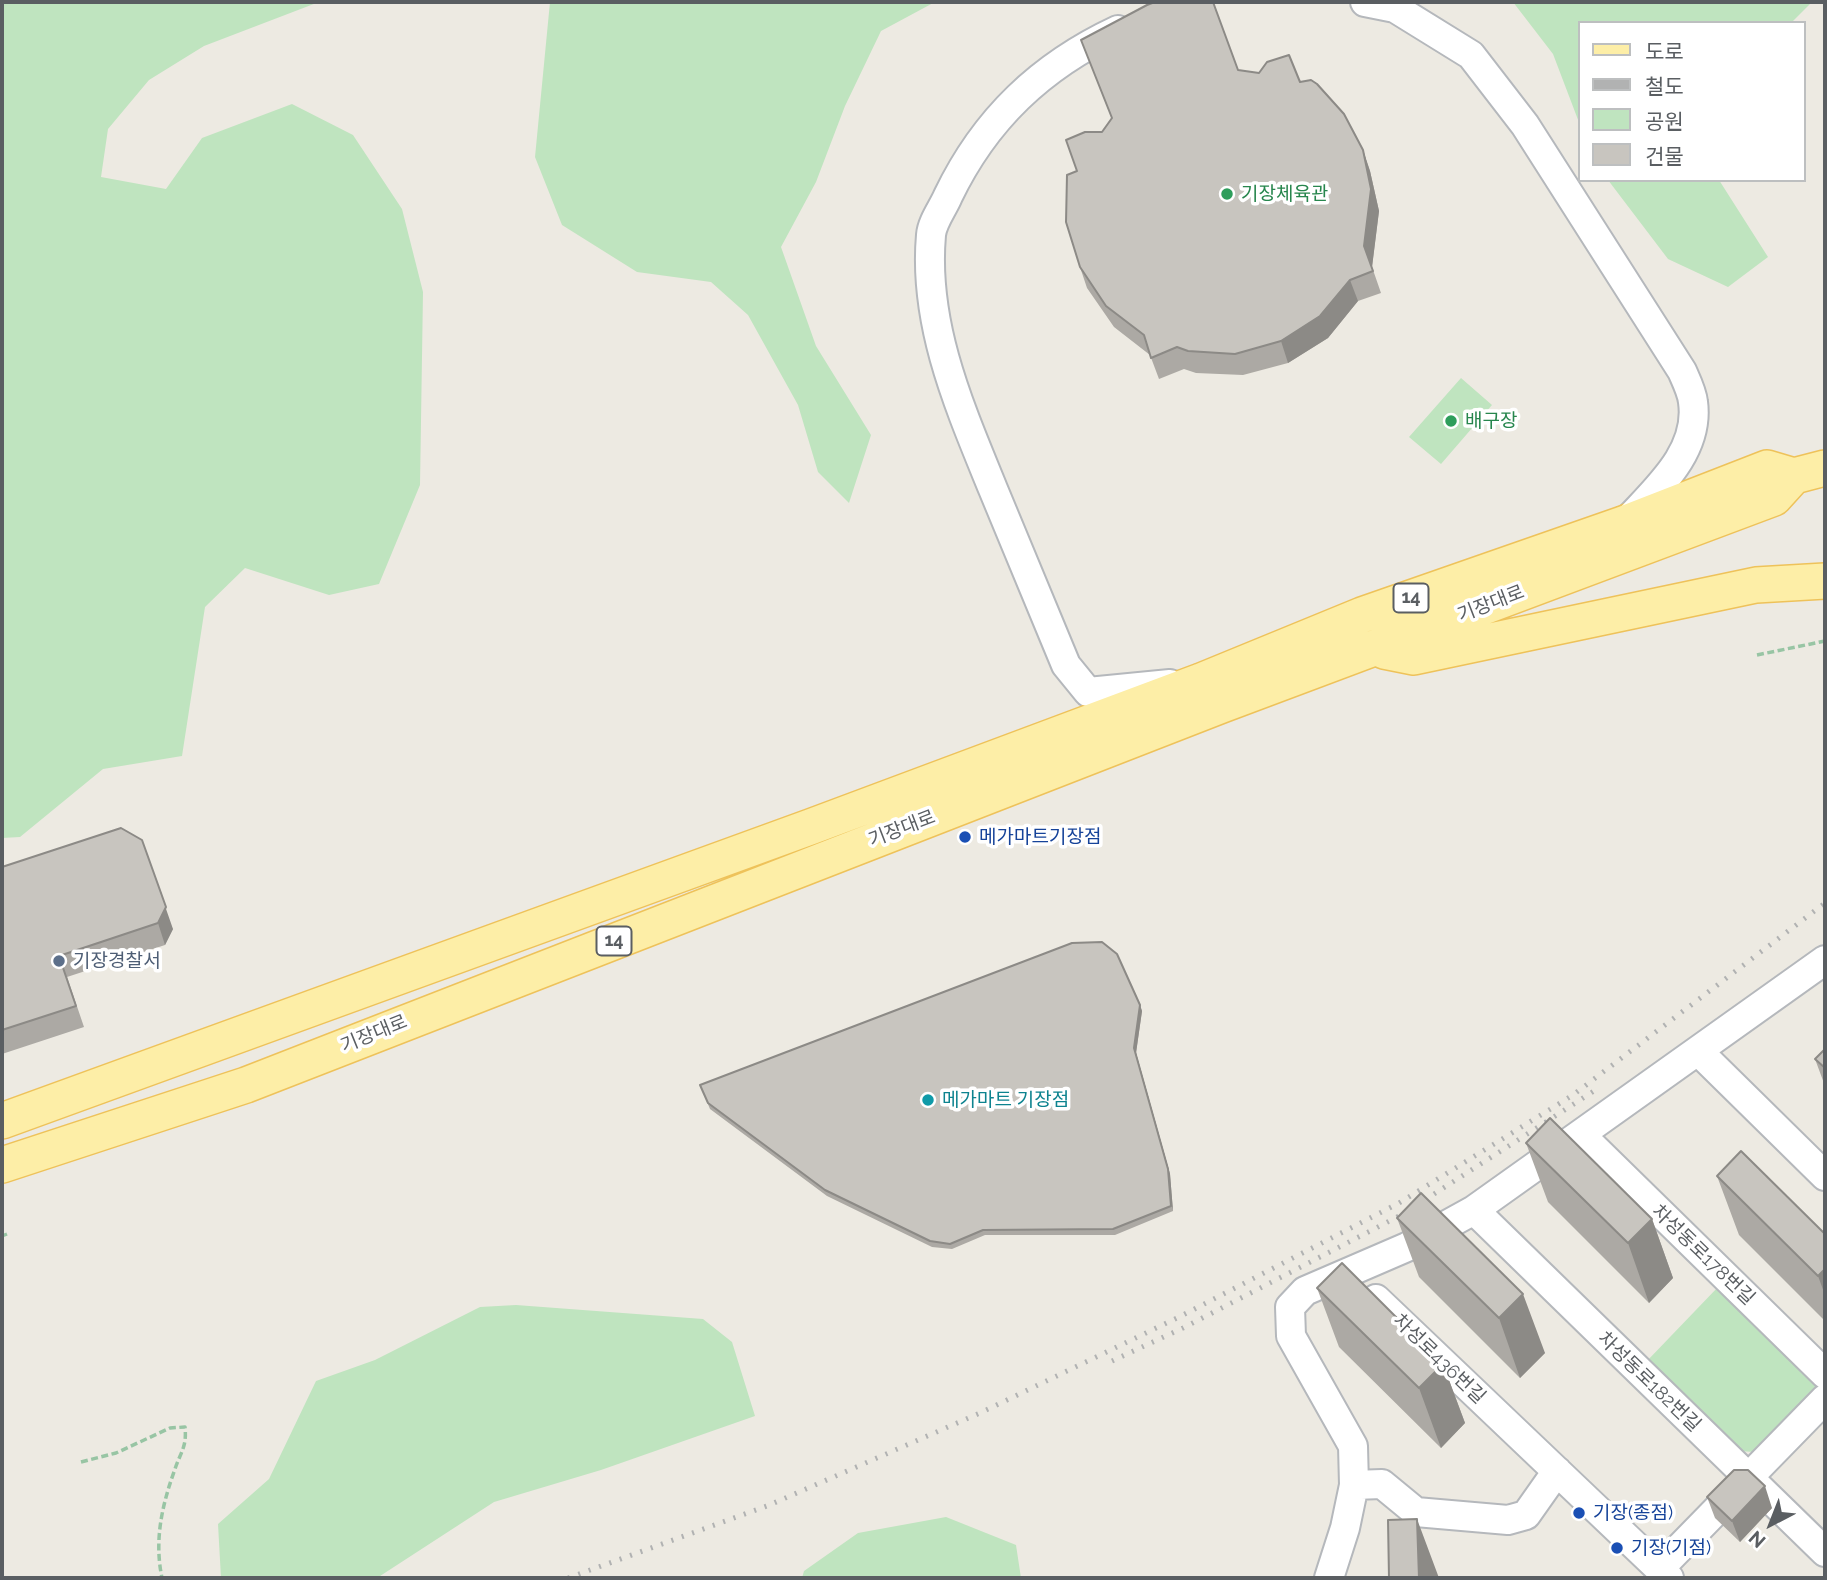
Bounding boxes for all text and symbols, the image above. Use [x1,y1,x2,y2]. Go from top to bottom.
legend [1578,21,1806,182]
text: 도로 [1645,39,1684,64]
text: 철도 [1645,74,1684,99]
text: 공원 [1645,109,1684,134]
text: 건물 [1645,144,1684,169]
place label: 기장체육관 [1241,183,1328,205]
marker: 기장체육관 [1219,186,1235,202]
place label: 배구장 [1465,410,1517,432]
marker: 배구장 [1443,413,1459,429]
street label: 기장대로 [1454,581,1528,627]
road number: 14 [1394,584,1428,612]
street label: 기장대로 [865,806,939,852]
place label: 메가마트기장점 [979,826,1101,848]
marker: 메가마트기장점 [957,829,973,845]
road number: 14 [596,926,632,956]
place label: 기장경찰서 [73,950,160,972]
marker: 기장경찰서 [51,953,67,969]
street label: 기장대로 [337,1010,411,1058]
place label: 메가마트 기장점 [942,1089,1069,1111]
marker: 메가마트 기장점 [920,1092,936,1108]
street label: 차성동로178번길 [1647,1200,1759,1310]
street label: 차성로436번길 [1388,1309,1490,1409]
street label: 차성동로182번길 [1593,1327,1705,1437]
north arrow [1736,1489,1806,1559]
place label: 기장(종점) [1593,1502,1673,1524]
marker: 기장(종점) [1571,1505,1587,1521]
text: N [1744,1527,1770,1553]
place label: 기장(기점) [1631,1537,1711,1559]
marker: 기장(기점) [1609,1540,1625,1556]

